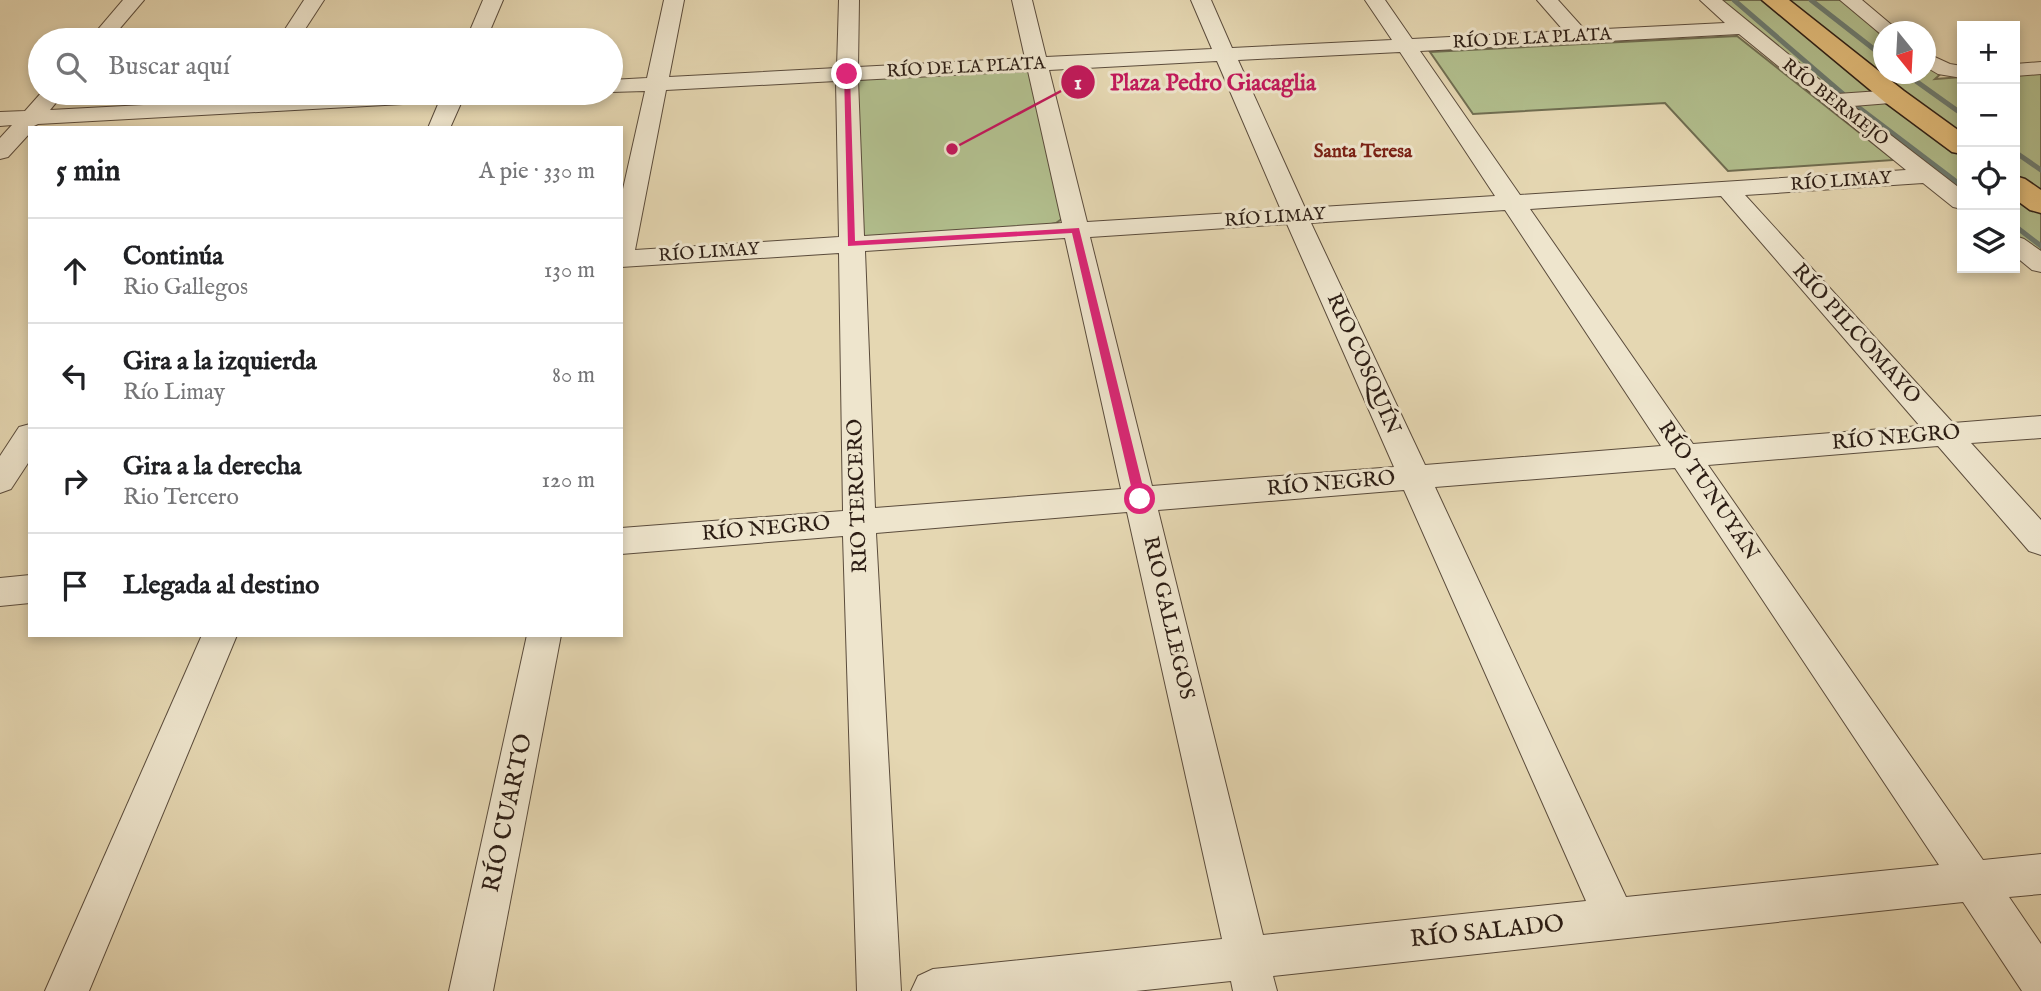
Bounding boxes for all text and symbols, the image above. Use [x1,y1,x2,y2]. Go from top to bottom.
street label: RÍO DE LA PLATA [1452,21,1613,55]
north arrow [1873,21,1936,84]
map controls [1957,21,2020,273]
button: + [1957,21,2020,84]
search box [28,28,623,105]
icon: search [52,48,90,86]
text: Buscar aquí [108,50,230,83]
street label: RÍO DE LA PLATA [886,50,1047,84]
street label: RÍO BERMEJO [1777,53,1894,152]
route end [831,58,862,89]
callout: Plaza Pedro Giacaglia [1061,60,1330,104]
text: Plaza Pedro Giacaglia [1110,69,1317,98]
text: 1 [1074,70,1082,97]
button: − [1957,84,2020,147]
district label: Santa Teresa [1314,140,1413,164]
button: locate [1957,147,2020,210]
text: 5 min [56,153,121,191]
text: A pie · 330 m [479,157,595,186]
street label: RÍO LIMAY [1789,165,1893,197]
street label: RÍO LIMAY [1223,201,1327,233]
button: layers [1957,210,2020,273]
street label: RÍO LIMAY [657,236,761,268]
text: Continúa [123,240,224,273]
icon: ahead [56,252,94,290]
text: 130 m [544,256,595,285]
street label: RÍO PILCOMAYO [1786,257,1927,410]
text: Rio Gallegos [123,273,248,302]
street label: RIO COSQUÍN [1320,289,1407,439]
text: Gira a la izquierda [123,345,317,378]
icon: left [56,357,94,395]
text: 80 m [552,361,595,390]
text: Río Limay [123,378,225,407]
street label: RÍO TUNUYÁN [1651,416,1765,566]
street label: RIO TERCERO [842,418,874,574]
street label: RÍO NEGRO [1831,418,1961,457]
text: Gira a la derecha [123,450,302,483]
icon: right [56,462,94,500]
street label: RÍO NEGRO [1266,464,1396,503]
text: 120 m [542,466,595,495]
text: Rio Tercero [123,483,239,512]
route start [1124,483,1155,514]
street label: RÍO NEGRO [701,509,831,548]
street label: RIO GALLEGOS [1136,534,1200,702]
icon: arrive [56,567,94,605]
text: Llegada al destino [123,569,319,602]
street label: RÍO CUARTO [476,731,540,895]
street label: RÍO SALADO [1409,909,1565,955]

